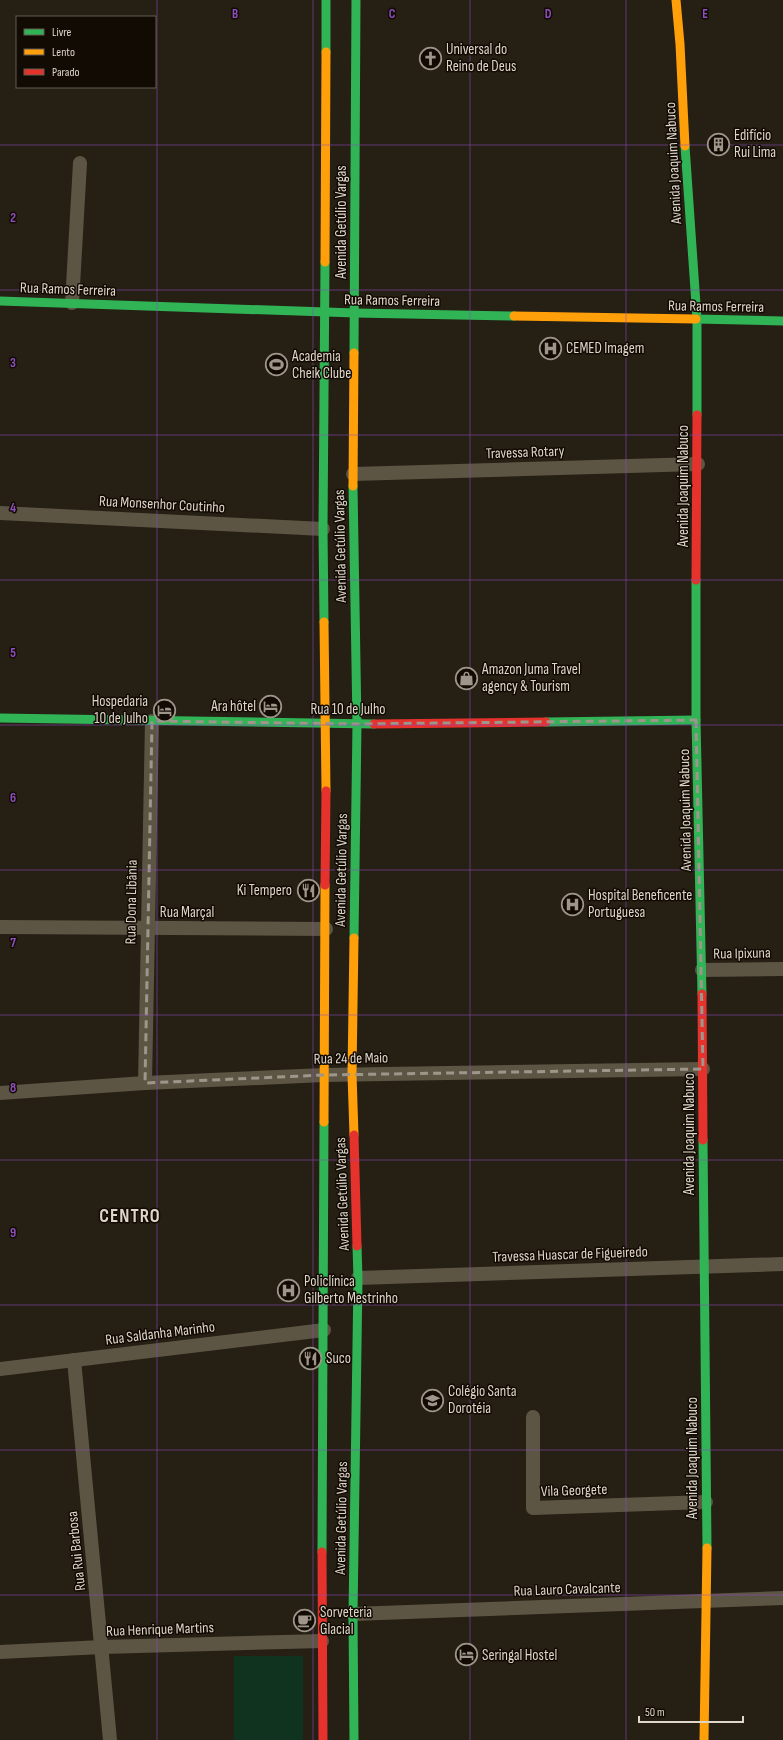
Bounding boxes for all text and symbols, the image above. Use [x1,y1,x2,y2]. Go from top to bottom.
text: B [232,6,238,22]
text: C [389,6,396,22]
text: D [545,6,552,22]
text: E [702,6,708,22]
legend [16,16,156,88]
text: Livre [52,25,72,40]
place label: Universal do Reino de Deus [446,40,516,76]
text: Lento [52,45,75,60]
church icon: Universal do Reino de Deus [417,45,443,71]
text: Parado [52,65,79,80]
street label: Avenida Joaquim Nabuco [661,102,686,225]
place label: Edifício Rui Lima [734,126,776,162]
building icon: Edifício Rui Lima [705,131,731,157]
street label: Avenida Getúlio Vargas [332,165,351,280]
text: 2 [10,210,16,226]
street label: Rua Ramos Ferreira [20,278,117,301]
street label: Rua Ramos Ferreira [344,290,440,311]
street label: Rua Ramos Ferreira [668,296,764,317]
hospital icon: CEMED Imagem [537,335,563,361]
place label: CEMED Imagem [566,339,644,358]
place label: Academia Cheik Clube [291,347,351,383]
sports icon: Academia Cheik Clube [263,352,289,378]
text: 3 [10,355,16,371]
street label: Avenida Joaquim Nabuco [674,425,693,548]
street label: Travessa Rotary [485,442,565,463]
street label: Avenida Getúlio Vargas [330,489,351,604]
street label: Rua Monsenhor Coutinho [98,492,225,517]
text: 4 [10,500,16,516]
text: 5 [10,645,16,661]
place label: Amazon Juma Travel agency & Tourism [481,660,581,696]
shop icon: Amazon Juma Travel agency & Tourism [454,665,480,691]
place label: Hospedaria 10 de Julho [92,692,148,728]
hotel icon: Ara hôtel [258,693,284,719]
hotel icon: Hospedaria 10 de Julho [151,697,177,723]
place label: Ara hôtel [210,697,256,716]
street label: Rua 10 de Julho [310,700,386,719]
street label: Avenida Joaquim Nabuco [675,749,696,872]
text: 6 [10,790,16,806]
street label: Avenida Getúlio Vargas [331,813,352,928]
street label: Rua Dona Libânia [121,859,142,945]
restaurant icon: Ki Tempero [295,877,321,903]
place label: Ki Tempero [237,881,292,900]
place label: Hospital Beneficente Portuguesa [588,886,692,922]
hospital icon: Hospital Beneficente Portuguesa [560,891,586,917]
street label: Rua Marçal [160,903,214,922]
text: 7 [10,935,16,951]
street label: Rua Ipixuna [713,943,771,963]
street label: Rua 24 de Maio [314,1048,388,1069]
street label: Avenida Joaquim Nabuco [680,1073,699,1196]
text: 8 [10,1080,16,1096]
street label: Avenida Getúlio Vargas [331,1137,354,1252]
district label: CENTRO [99,1205,161,1228]
text: 9 [10,1225,16,1241]
street label: Travessa Huascar de Figueiredo [492,1242,648,1267]
place label: Policlínica Gilberto Mestrinho [304,1272,398,1308]
hospital icon: Policlínica Gilberto Mestrinho [275,1277,301,1303]
street label: Rua Saldanha Marinho [104,1317,216,1350]
restaurant icon: Suco [298,1345,324,1371]
place label: Suco [326,1349,351,1368]
place label: Colégio Santa Dorotéia [448,1382,517,1418]
school or university icon: Colégio Santa Dorotéia [420,1387,446,1413]
street label: Avenida Joaquim Nabuco [683,1397,702,1520]
street label: Avenida Getúlio Vargas [331,1461,352,1576]
street label: Vila Georgete [540,1480,608,1501]
street label: Rua Rui Barbosa [63,1510,90,1592]
street label: Rua Lauro Cavalcante [513,1578,621,1601]
place label: Sorveteria Glacial [320,1603,372,1639]
cafe icon: Sorveteria Glacial [291,1608,317,1634]
street label: Rua Henrique Martins [106,1618,214,1641]
hotel icon: Seringal Hostel [453,1642,479,1668]
place label: Seringal Hostel [482,1646,557,1665]
scale bar [639,1698,743,1724]
text: 50 m [645,1705,665,1720]

